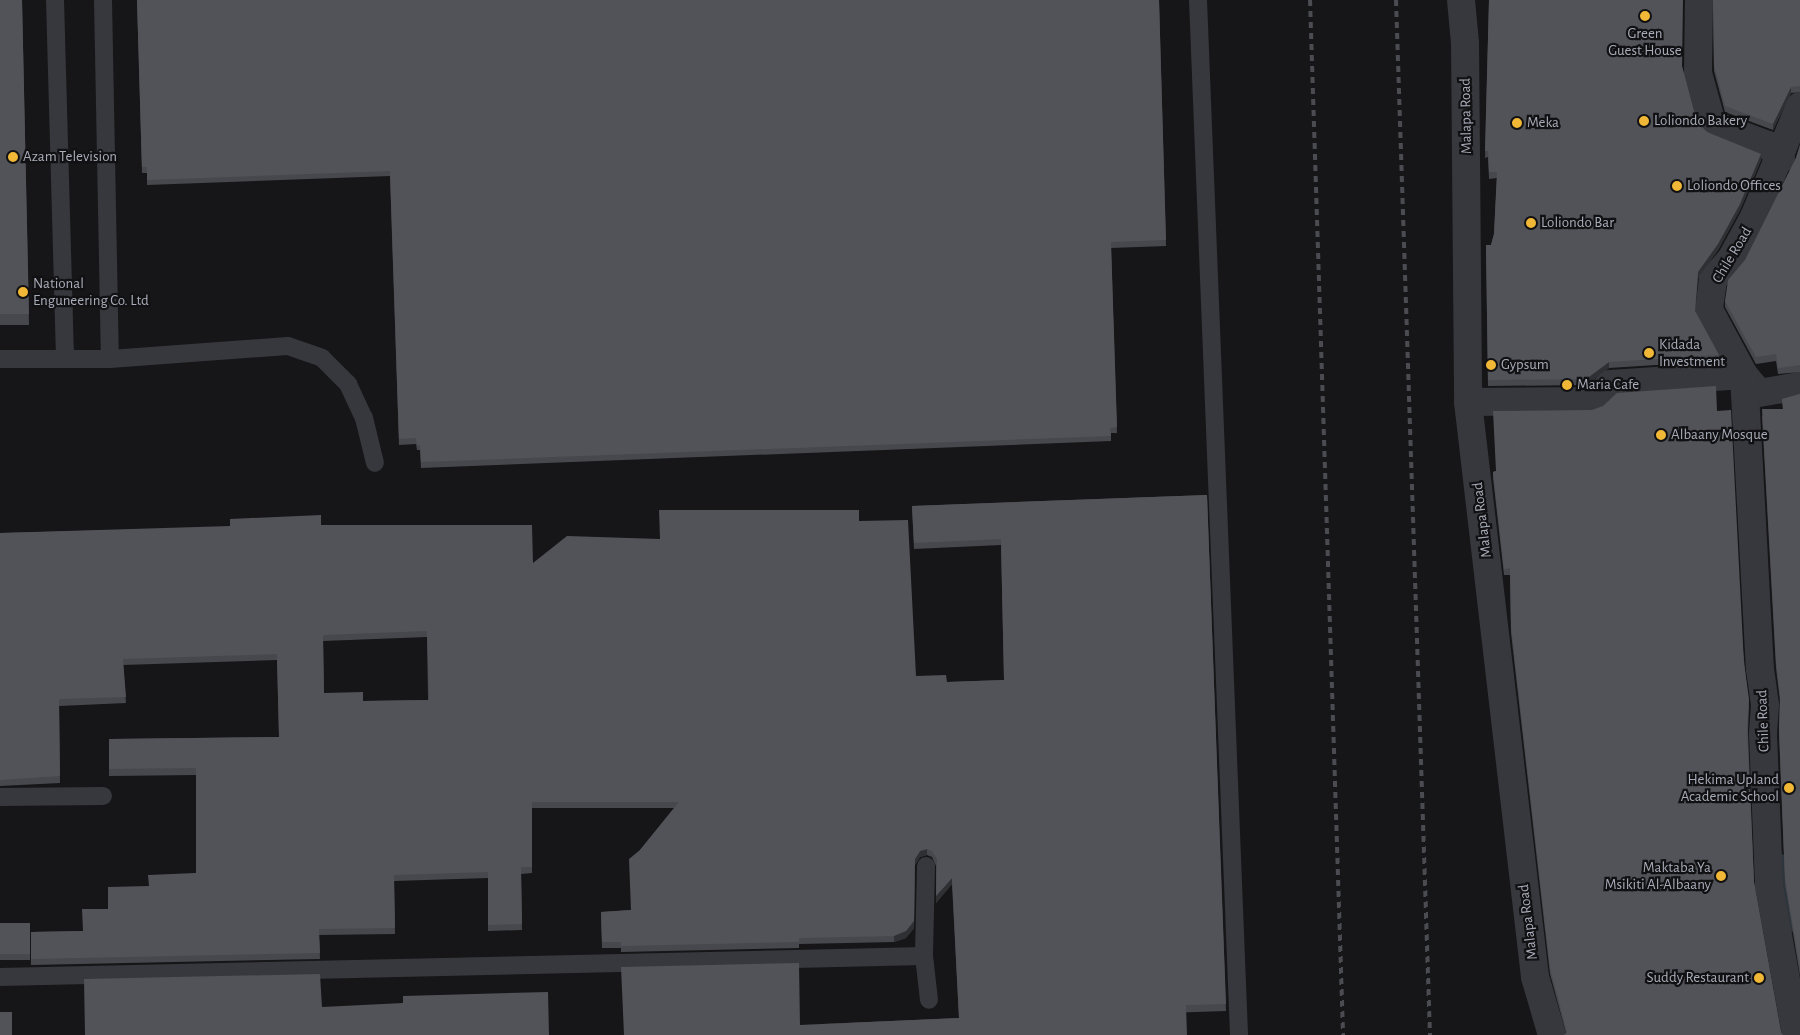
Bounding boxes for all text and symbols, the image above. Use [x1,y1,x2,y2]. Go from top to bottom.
marker: Green Guest House [1639,10,1651,22]
place label: Green Guest House [1608,24,1682,59]
street label: Malapa Road [1456,78,1476,154]
place label: Loliondo Bakery [1654,112,1747,130]
place label: Meka [1527,114,1559,132]
marker: Loliondo Bakery [1638,115,1650,127]
marker: Meka [1511,117,1523,129]
place label: Azam Television [23,148,117,166]
marker: Azam Television [7,151,19,163]
place label: Loliondo Offices [1687,177,1781,195]
marker: Loliondo Offices [1671,180,1683,192]
place label: Loliondo Bar [1541,214,1614,232]
marker: Loliondo Bar [1525,217,1537,229]
street label: Chile Road [1708,224,1756,286]
place label: National Enguneering Co. Ltd [33,274,149,309]
marker: National Enguneering Co. Ltd [17,286,29,298]
place label: Kidada Investment [1659,335,1725,370]
marker: Kidada Investment [1643,347,1655,359]
place label: Gypsum [1501,356,1549,374]
marker: Gypsum [1485,359,1497,371]
place label: Maria Cafe [1577,376,1639,394]
marker: Maria Cafe [1561,379,1573,391]
place label: Albaany Mosque [1671,426,1768,444]
marker: Albaany Mosque [1655,429,1667,441]
street label: Malapa Road [1468,481,1496,559]
street label: Chile Road [1753,690,1773,752]
place label: Hekima Upland Academic School [1681,770,1779,805]
marker: Hekima Upland Academic School [1783,782,1795,794]
place label: Maktaba Ya Msikiti Al-Albaany [1605,858,1711,893]
marker: Maktaba Ya Msikiti Al-Albaany [1715,870,1727,882]
street label: Malapa Road [1514,883,1542,961]
place label: Suddy Restaurant [1646,969,1749,987]
marker: Suddy Restaurant [1753,972,1765,984]

